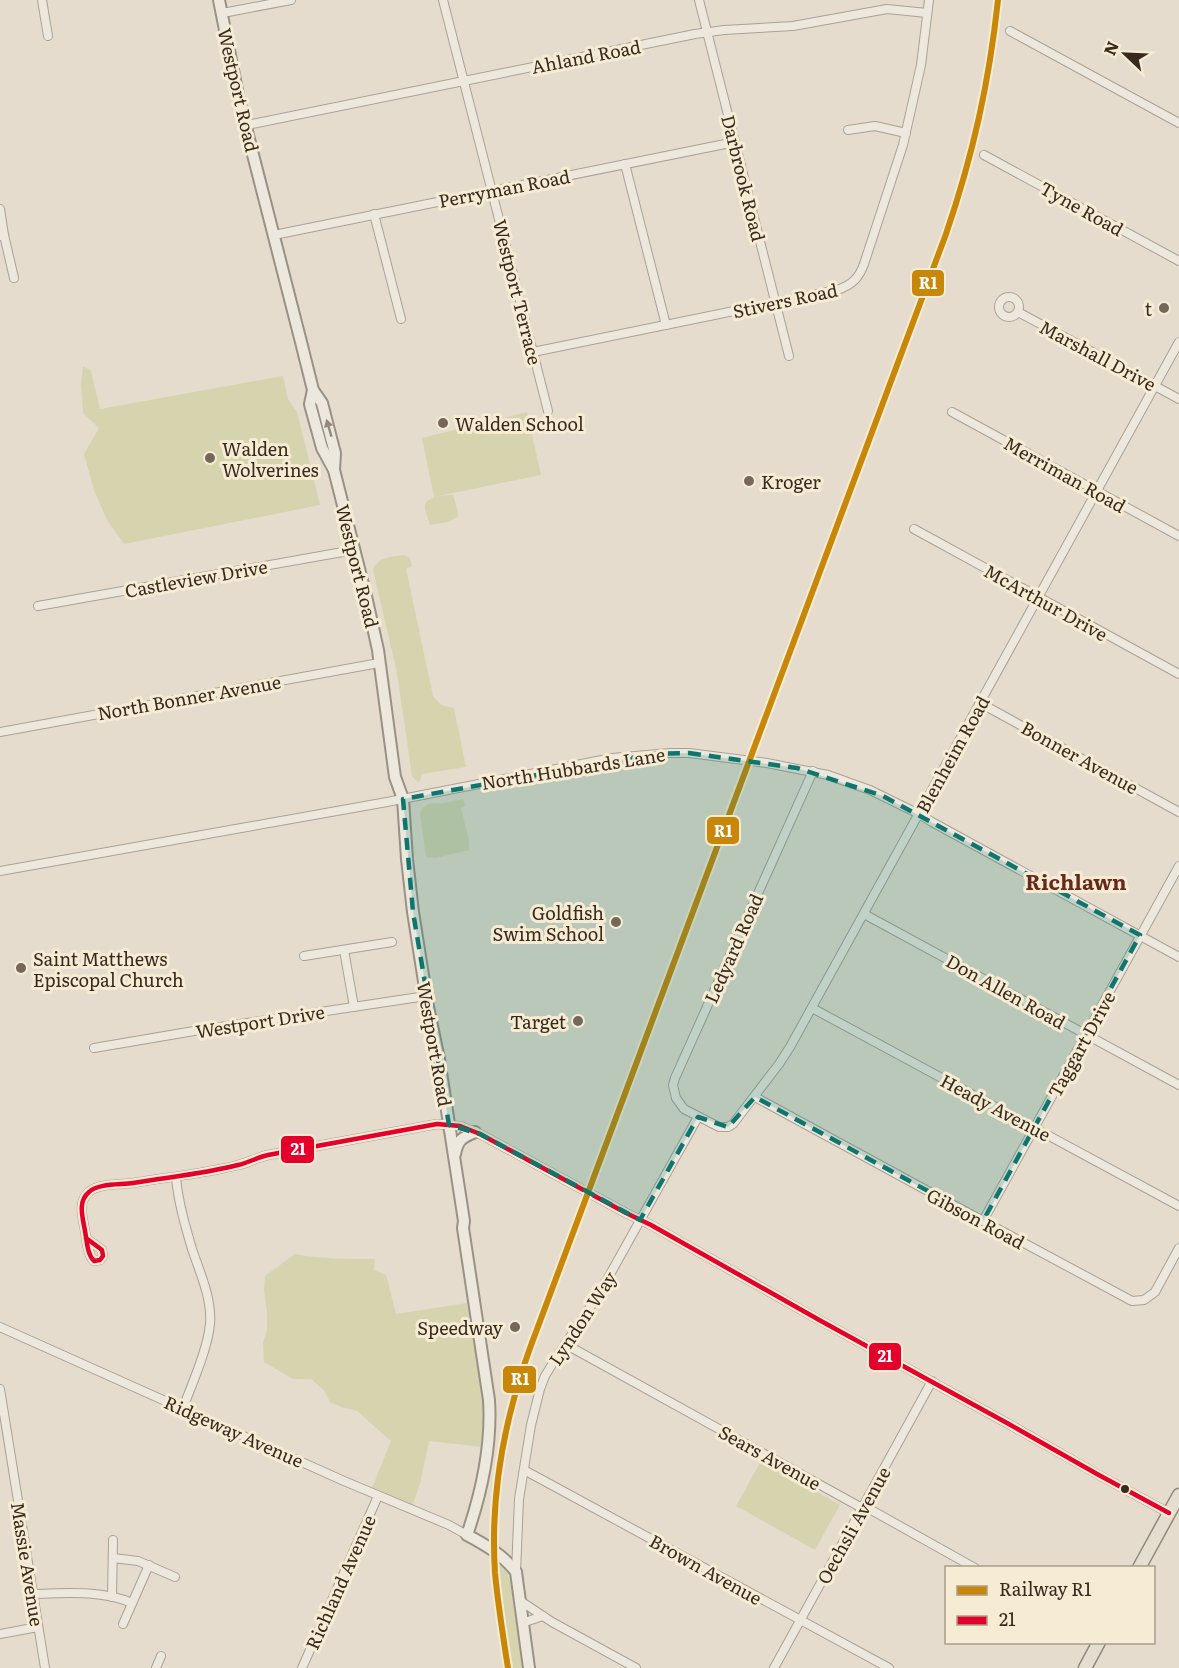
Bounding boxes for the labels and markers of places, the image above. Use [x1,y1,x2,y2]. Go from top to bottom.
place label: t [1145,295,1153,322]
marker: t [1157,301,1171,315]
place label: Walden School [455,410,584,437]
marker: Walden School [436,416,450,430]
place label: Walden Wolverines [222,435,319,483]
marker: Walden Wolverines [203,451,217,465]
place label: Kroger [761,468,821,495]
marker: Kroger [742,474,756,488]
place label: Goldfish Swim School [493,899,604,947]
marker: Goldfish Swim School [609,915,623,929]
place label: Saint Matthews Episcopal Church [33,945,184,993]
marker: Saint Matthews Episcopal Church [14,961,28,975]
place label: Target [510,1008,567,1035]
marker: Target [571,1014,585,1028]
place label: Speedway [417,1314,504,1341]
marker: Speedway [508,1320,522,1334]
unlabelled marker [1119,1483,1131,1495]

